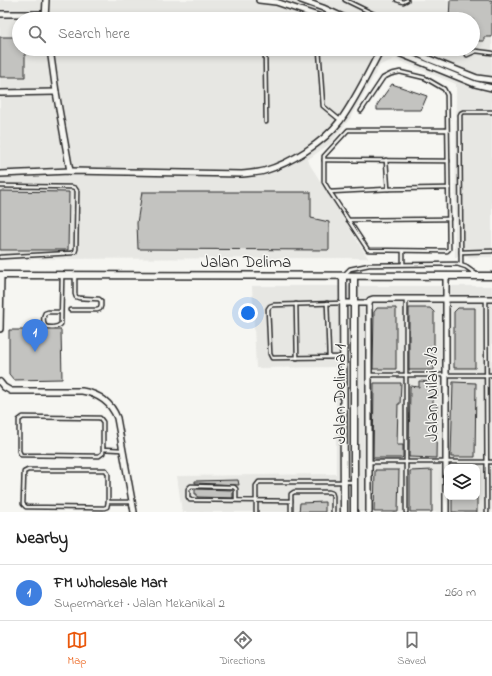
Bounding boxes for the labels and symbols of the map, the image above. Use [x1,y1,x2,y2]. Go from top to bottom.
street label: Jalan Delima [201,250,291,275]
your location [238,303,258,323]
pin: 1 [22,319,48,352]
street label: Jalan Delima 1 [328,343,353,444]
street label: Jalan Nilai 3/3 [420,346,445,442]

